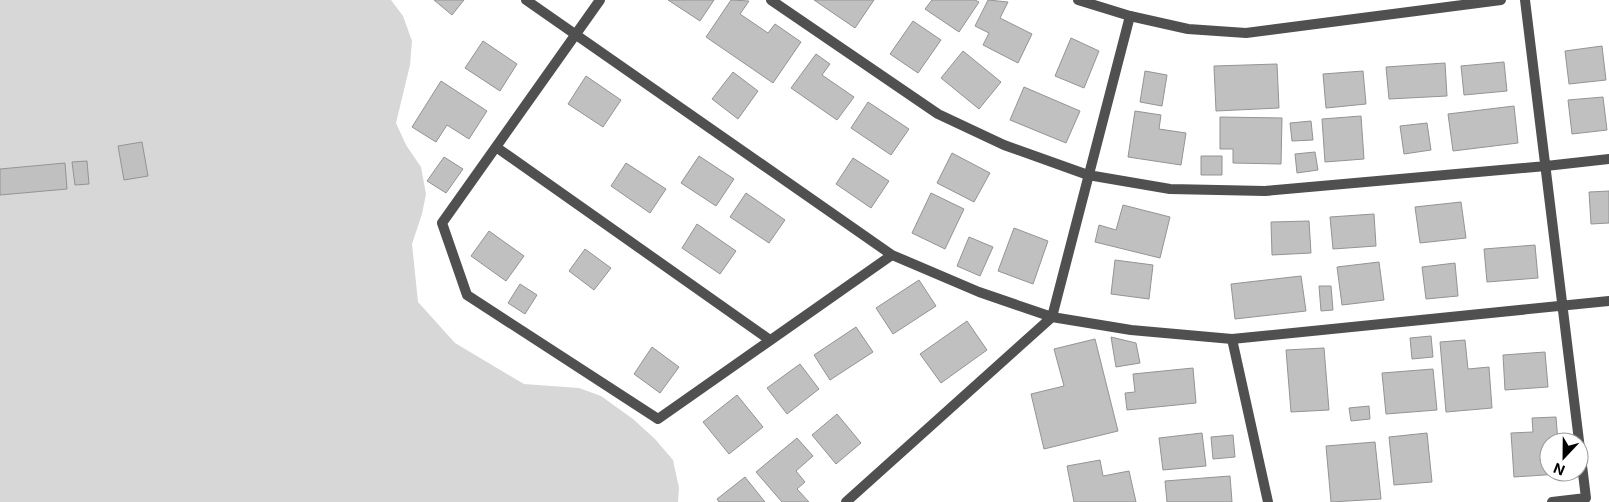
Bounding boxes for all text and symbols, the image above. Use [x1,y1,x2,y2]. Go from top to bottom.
north arrow [1539,432,1589,482]
text: N [1551,460,1567,479]

